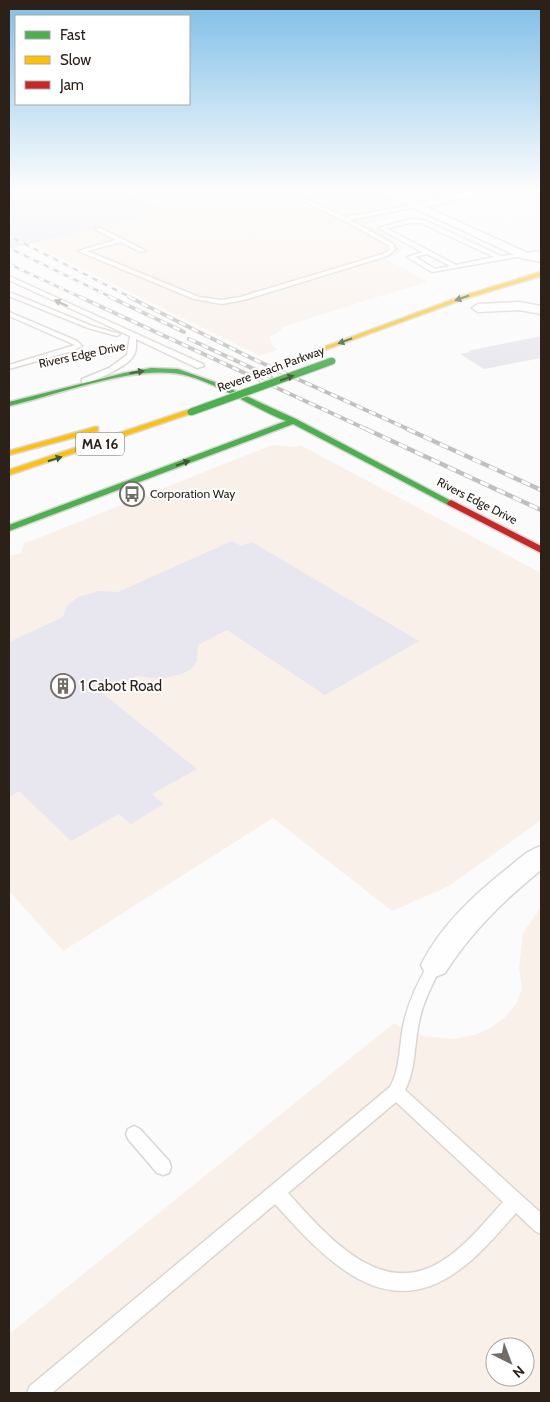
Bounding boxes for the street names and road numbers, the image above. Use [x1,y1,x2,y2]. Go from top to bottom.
street label: Rivers Edge Drive [37,338,126,371]
street label: Revere Beach Parkway [215,342,327,395]
road number: MA 16 [76,432,124,456]
street label: Rivers Edge Drive [435,474,520,527]

